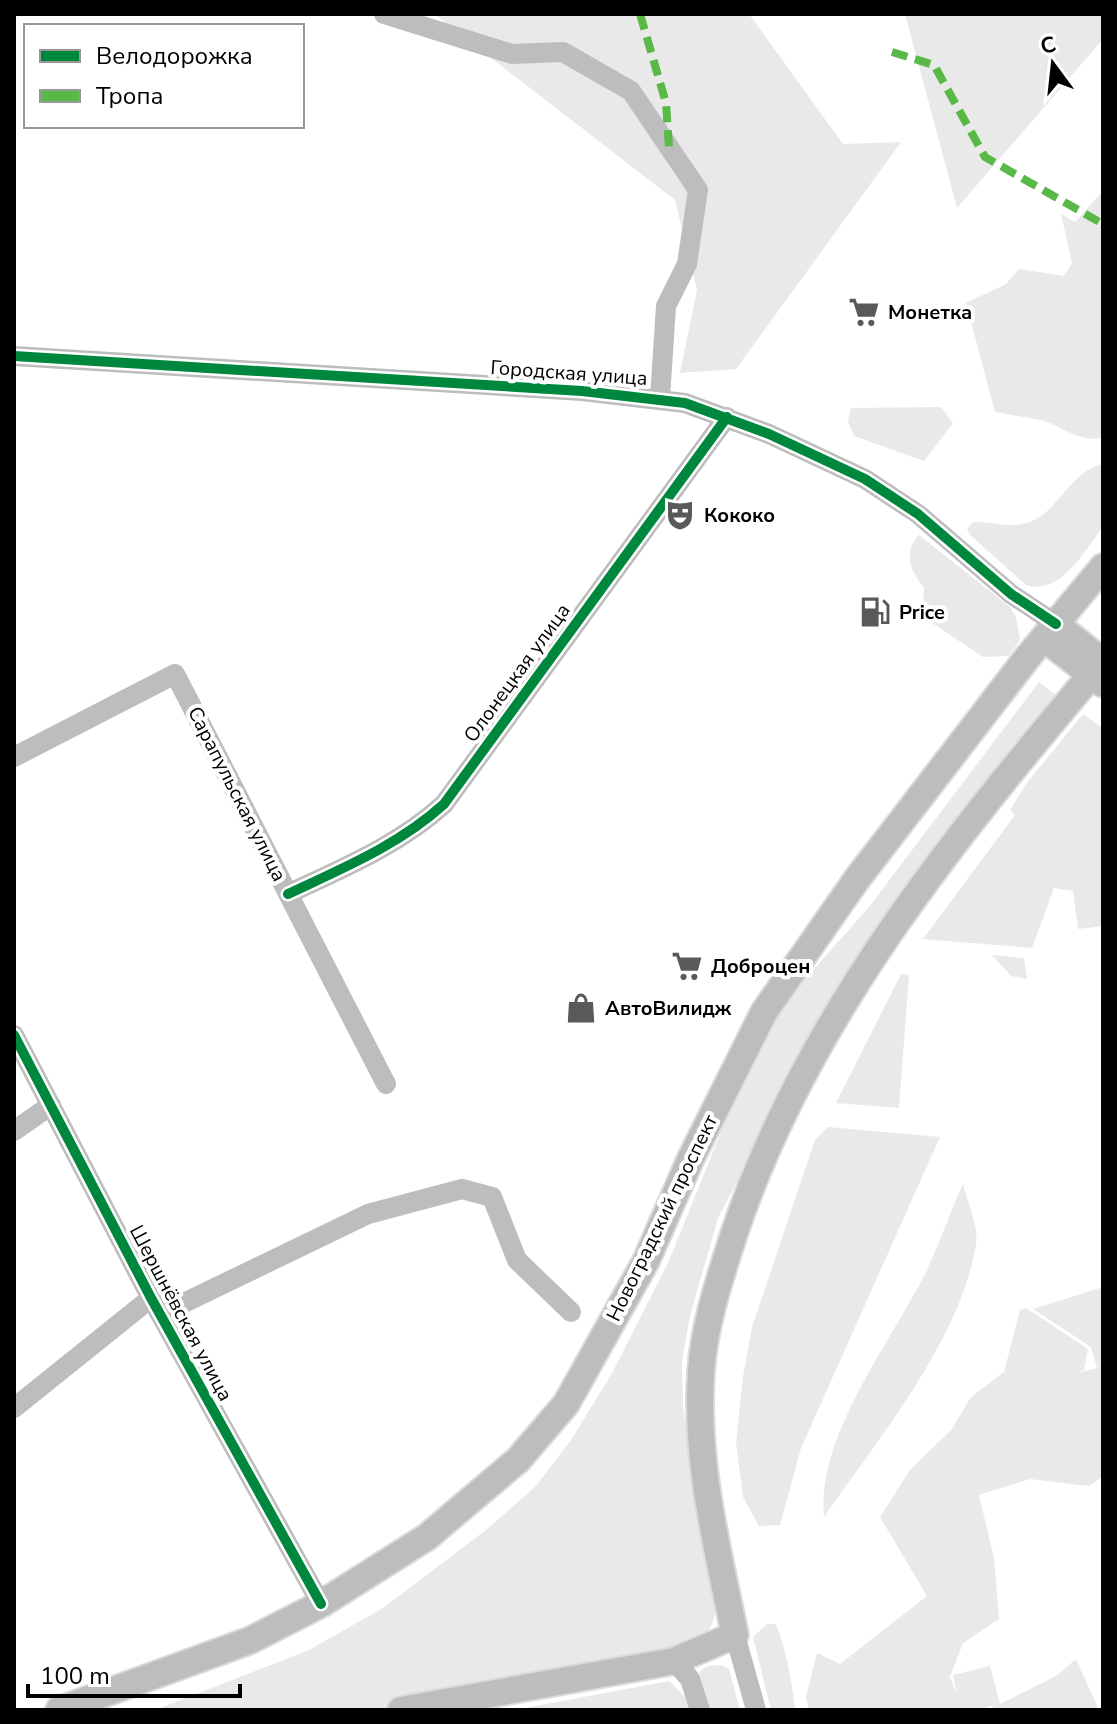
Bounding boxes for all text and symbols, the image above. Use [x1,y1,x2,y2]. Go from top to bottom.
legend [24,24,304,128]
north arrow [1013,24,1093,104]
text: С [1037,29,1059,62]
text: Велодорожка [96,40,253,72]
text: Тропа [96,80,163,112]
supermarket icon: Монетка [847,295,881,329]
place label: Монетка [888,299,972,326]
street label: Городская улица [490,354,648,392]
theatre icon: Кококо [663,498,697,532]
place label: Кококо [704,502,775,529]
fuel station icon: Price [858,595,892,629]
street label: Олонецкая улица [457,598,577,748]
place label: Price [899,599,945,626]
street label: Сарапульская улица [181,702,293,886]
supermarket icon: Доброцен [670,949,704,983]
place label: Доброцен [711,953,810,980]
shop icon: АвтоВилидж [564,991,598,1025]
place label: АвтоВилидж [605,995,732,1022]
street label: Новоградский проспект [600,1110,724,1326]
street label: Шершнёвская улица [123,1220,239,1406]
scale bar [28,1648,240,1698]
text: 100 m [40,1660,110,1692]

